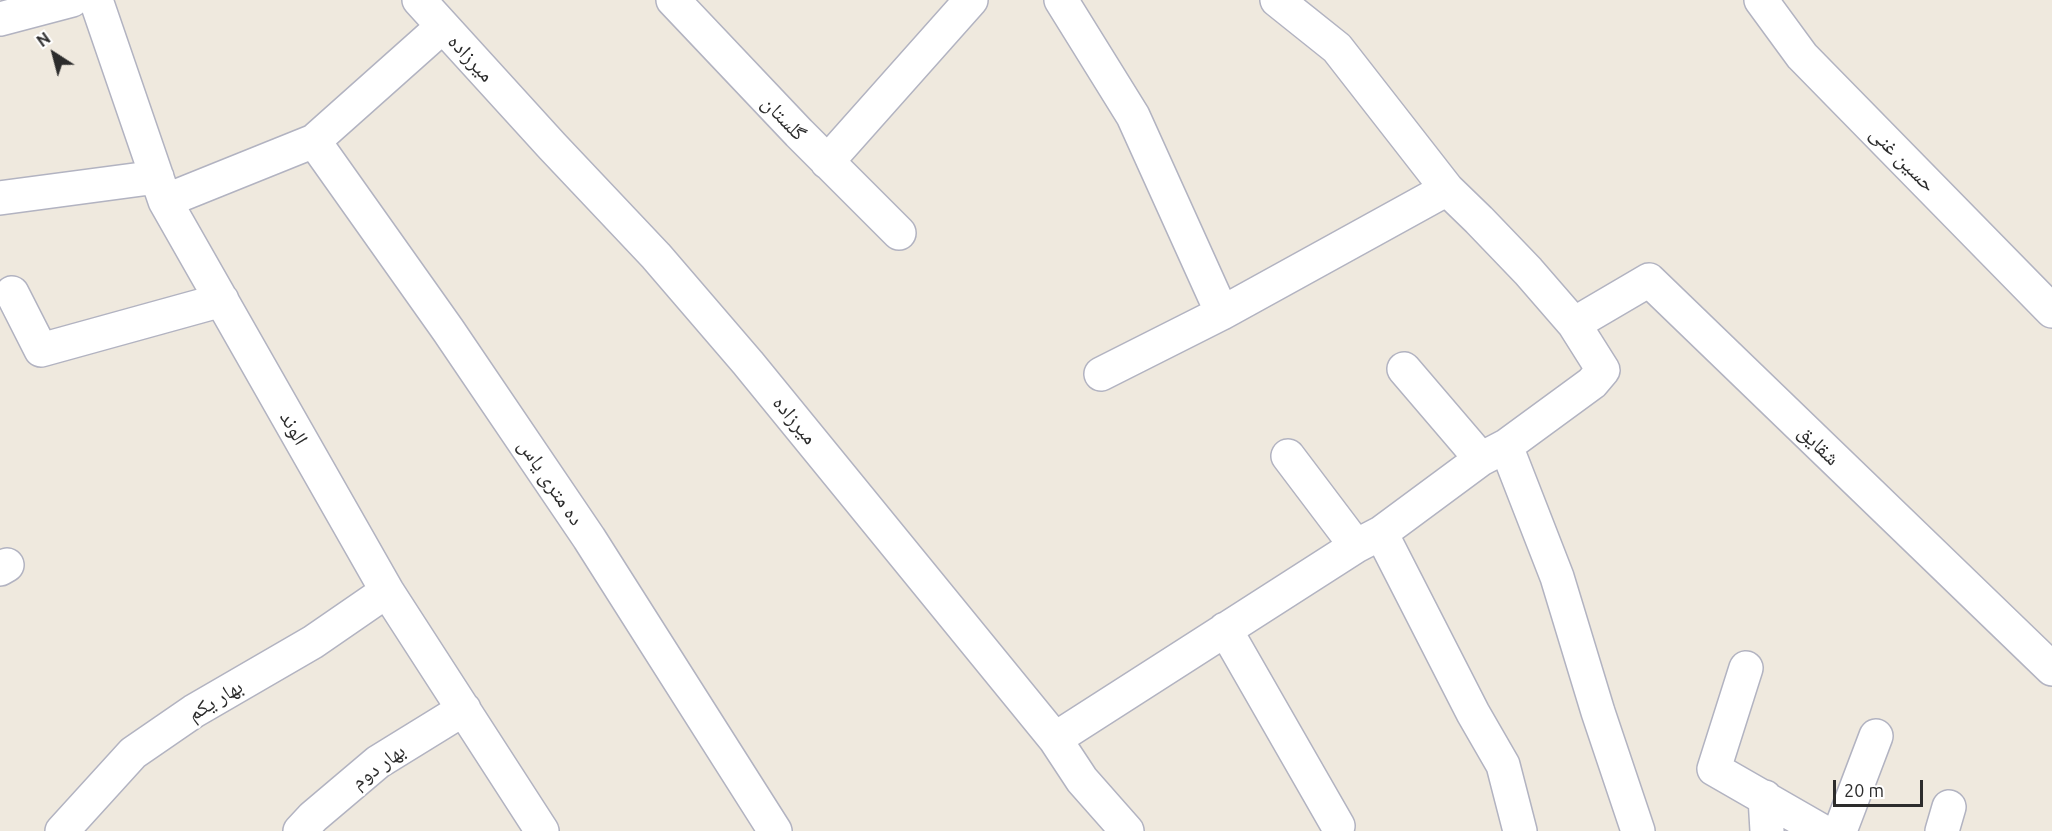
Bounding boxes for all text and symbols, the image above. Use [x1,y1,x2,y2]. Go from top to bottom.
north arrow [24,24,84,84]
text: N [33,29,54,50]
street label: میرزاده [443,29,499,87]
street label: گلستان [757,90,811,146]
street label: حسین غنی [1865,121,1941,197]
street label: میرزاده [767,390,823,450]
street label: الوند [274,407,314,449]
street label: شقایق [1793,419,1845,471]
street label: ده متری یاس [513,434,589,530]
street label: بهار یکم [183,674,247,726]
street label: بهار دوم [346,738,410,794]
scale bar [1836,768,1926,806]
text: 20 m [1844,780,1884,800]

